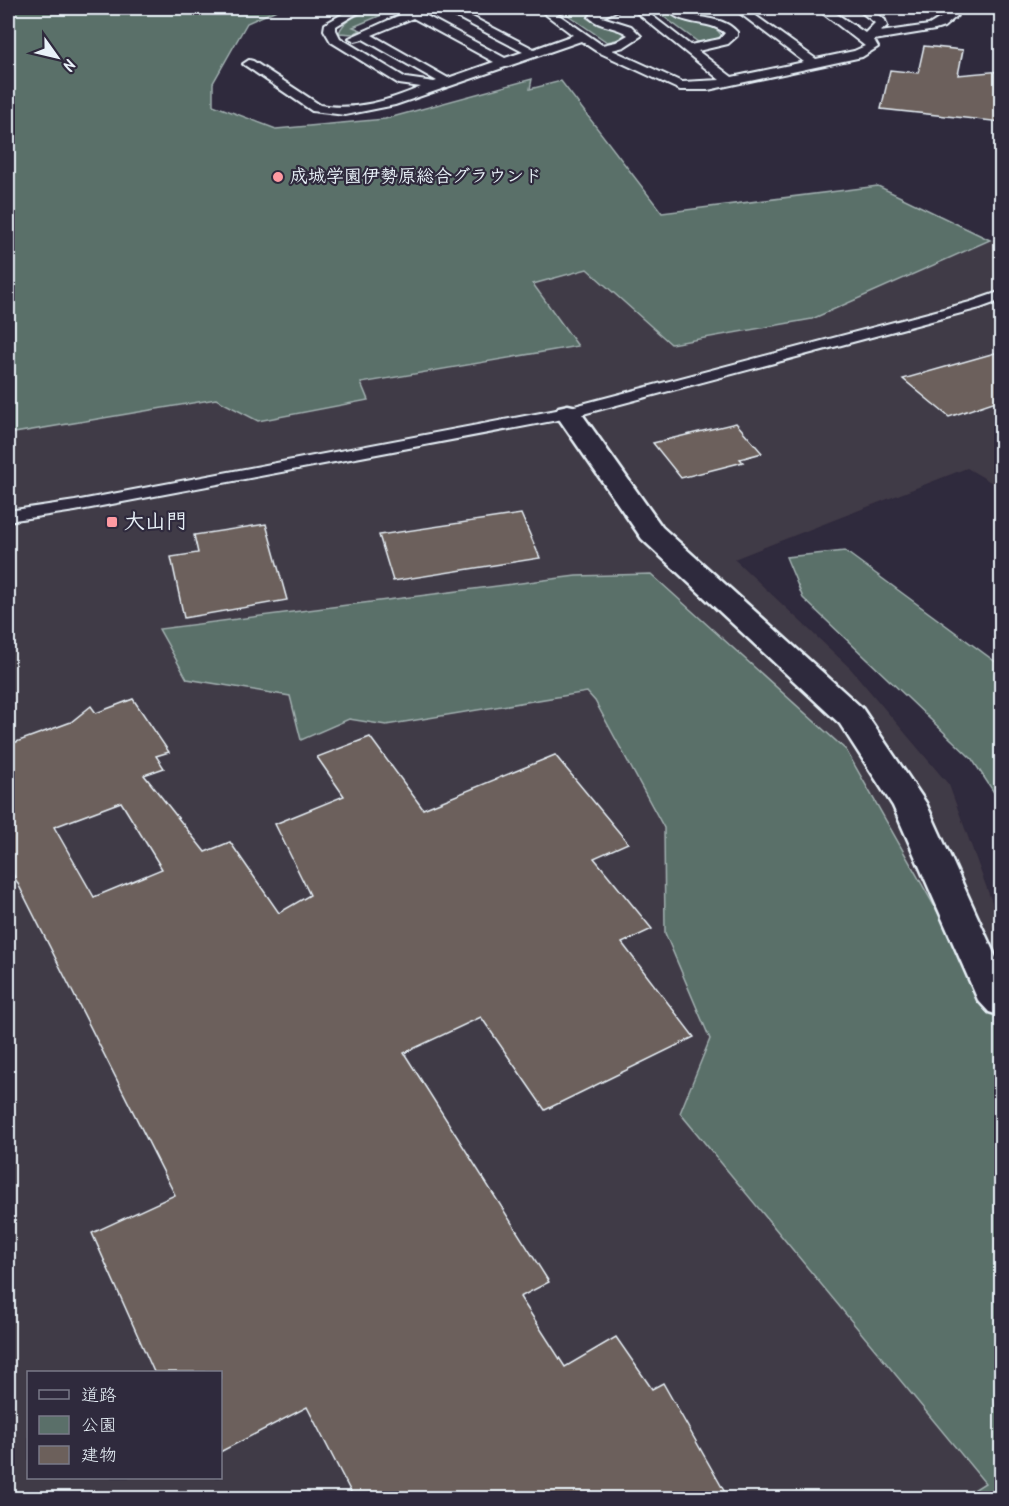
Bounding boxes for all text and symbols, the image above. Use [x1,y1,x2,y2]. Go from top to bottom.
north arrow [27,27,87,87]
text: N [55,53,81,76]
place label: 成城学園伊勢原総合グラウンド [290,163,542,192]
marker: 成城学園伊勢原総合グラウンド [271,170,285,184]
place label: 大山門 [124,506,187,539]
marker: 大山門 [105,515,119,529]
legend [27,1371,222,1479]
text: 道路 [81,1382,117,1411]
text: 公園 [81,1412,117,1441]
text: 建物 [81,1442,117,1471]

